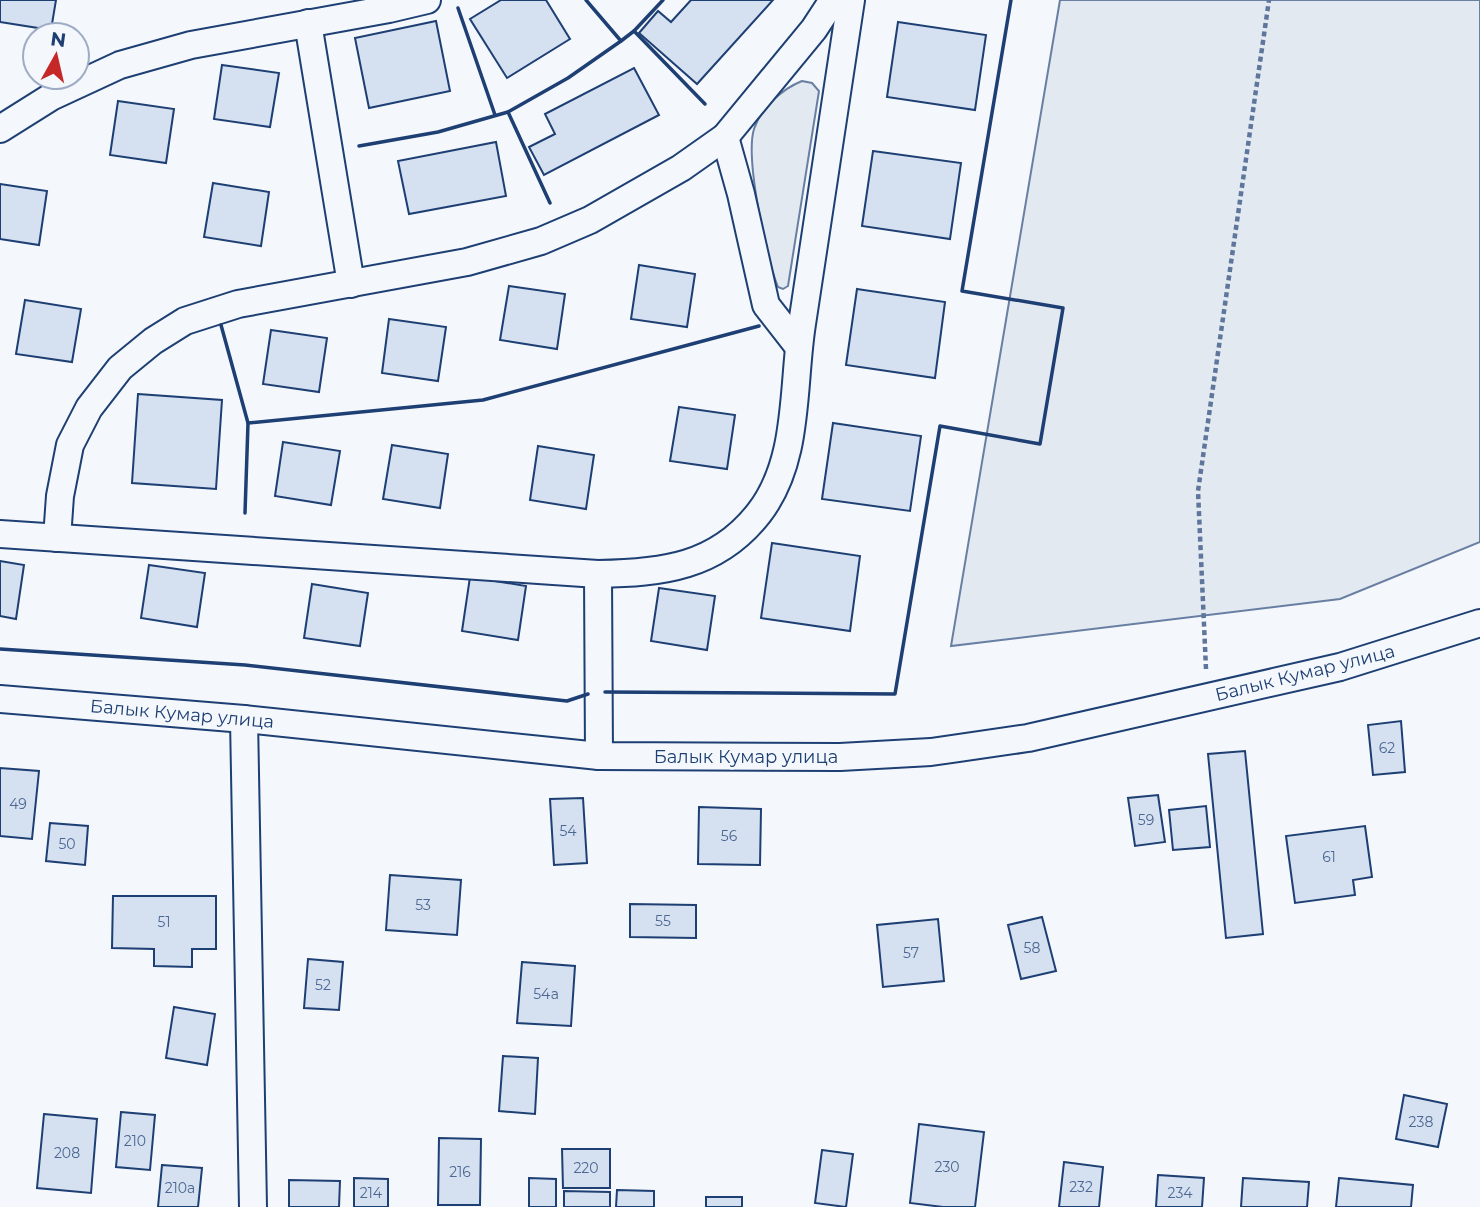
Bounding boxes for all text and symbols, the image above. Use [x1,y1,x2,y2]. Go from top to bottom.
north arrow [21,21,91,91]
text: N [49,27,68,52]
street label: Балык Кумар улица [1213,640,1397,706]
street label: Балык Кумар улица [89,695,275,733]
house number: 62 [1379,739,1395,757]
street label: Балык Кумар улица [654,746,838,768]
house number: 49 [9,795,27,813]
house number: 59 [1138,811,1154,829]
house number: 54 [559,822,577,840]
house number: 56 [721,827,738,845]
house number: 50 [58,835,76,853]
house number: 61 [1322,848,1336,866]
house number: 53 [415,896,431,914]
house number: 55 [655,912,671,930]
house number: 51 [158,913,170,931]
house number: 58 [1024,939,1040,957]
house number: 57 [903,944,919,962]
house number: 52 [315,976,331,994]
house number: 54а [533,985,559,1003]
house number: 238 [1409,1113,1433,1131]
house number: 210 [124,1132,146,1150]
house number: 208 [54,1144,80,1162]
house number: 230 [934,1158,960,1176]
house number: 220 [573,1159,599,1177]
house number: 216 [449,1163,471,1181]
house number: 232 [1069,1178,1093,1196]
house number: 210а [165,1179,195,1197]
house number: 214 [360,1184,383,1202]
house number: 234 [1167,1184,1193,1202]

